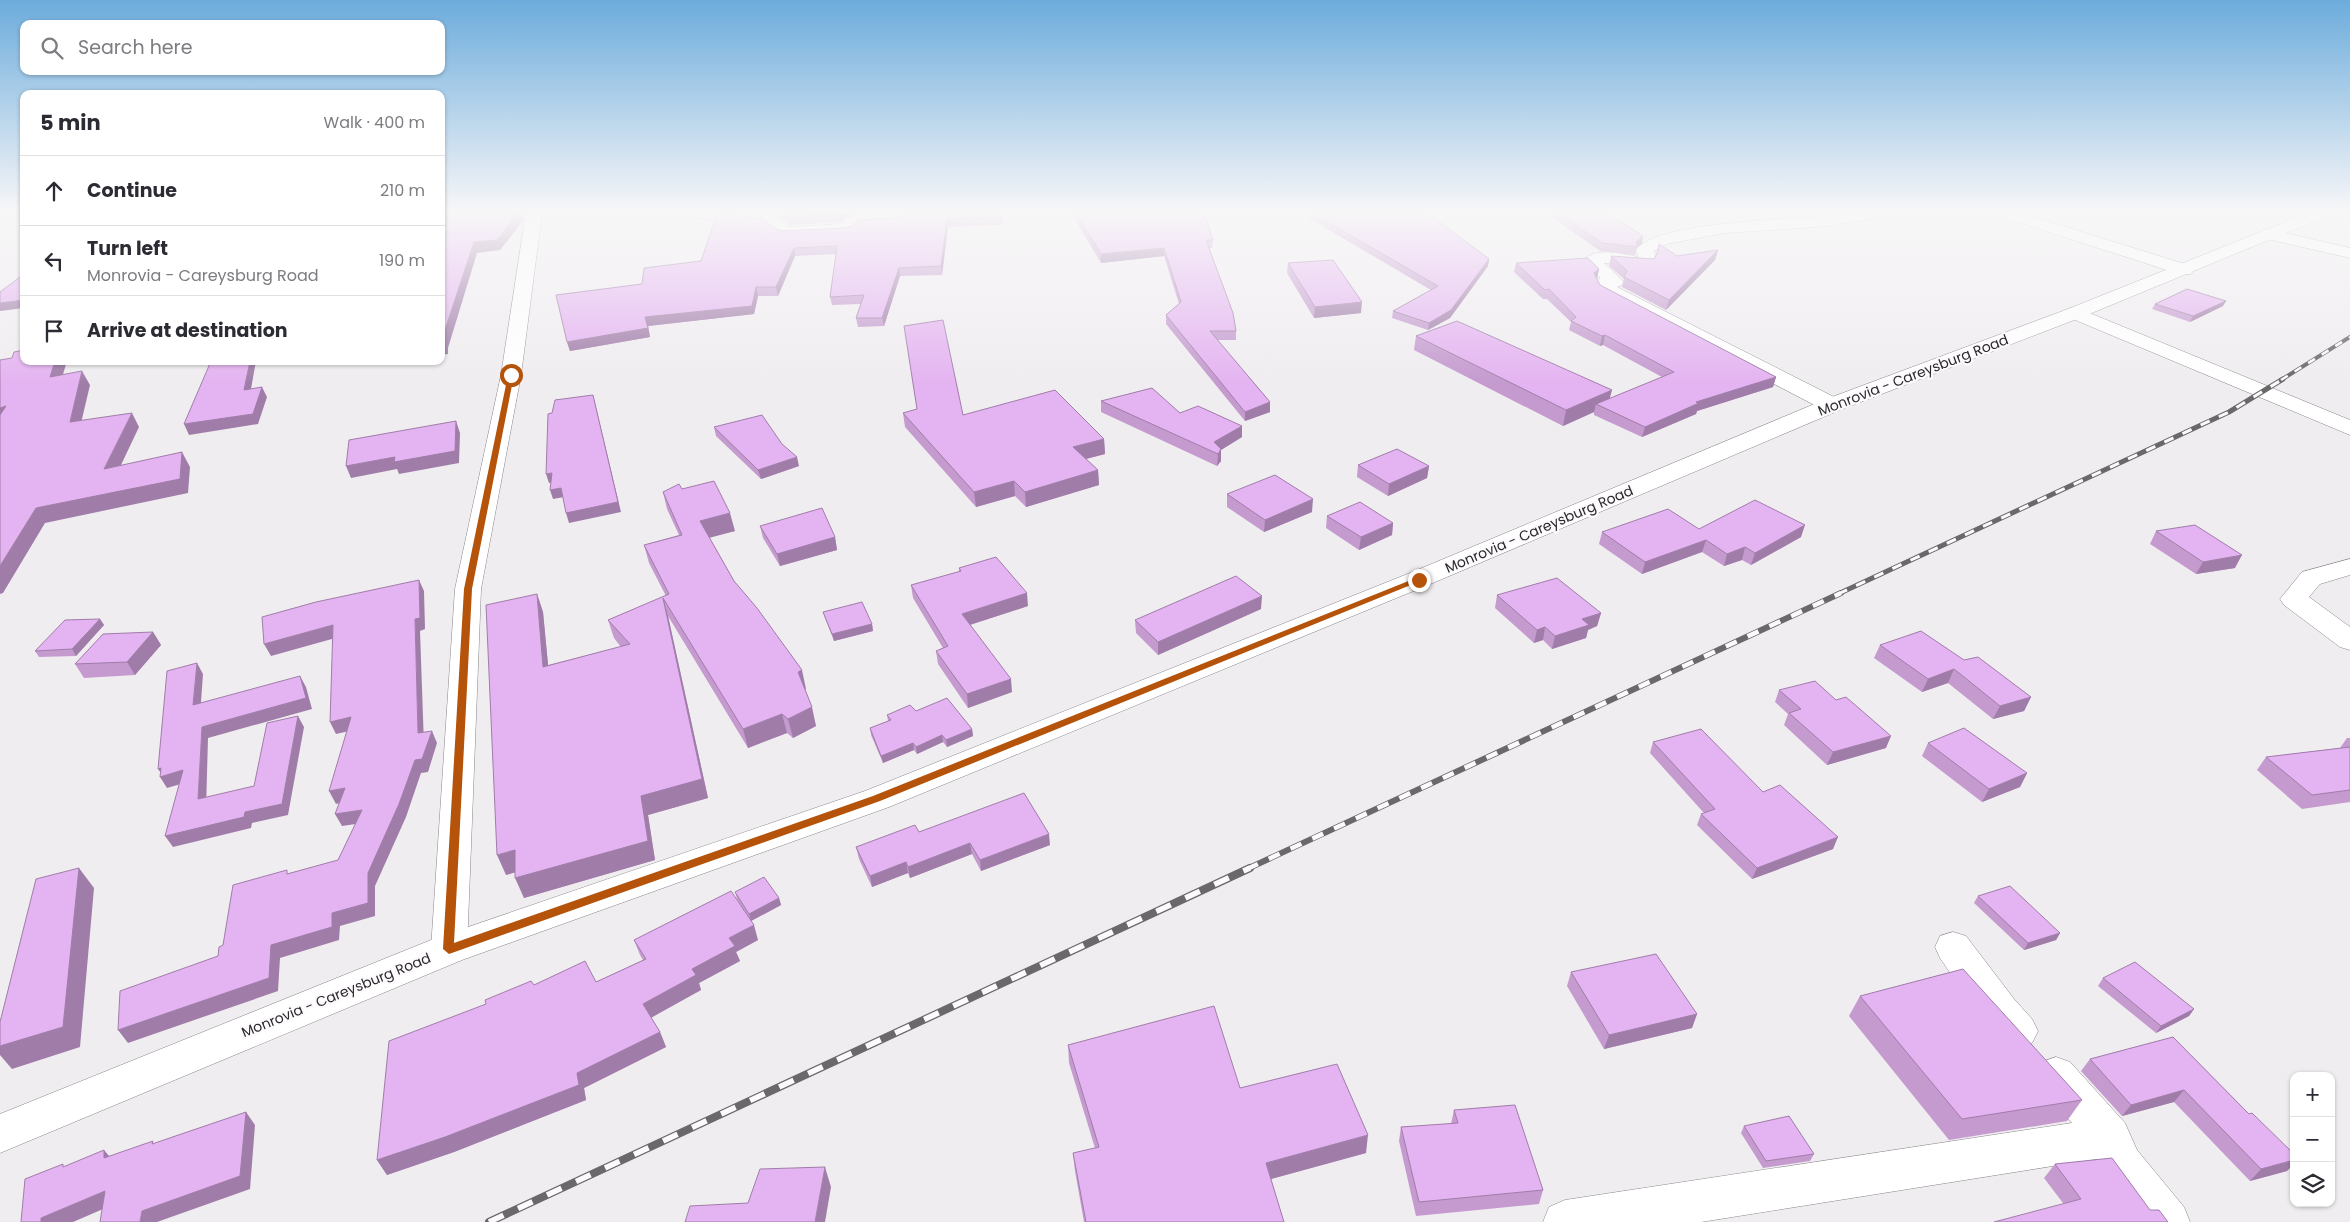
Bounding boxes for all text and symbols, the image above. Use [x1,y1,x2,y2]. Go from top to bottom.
search box [20,20,445,75]
icon: search [38,34,66,62]
text: Search here [78,34,192,61]
text: 5 min [40,108,101,137]
text: Walk · 400 m [324,111,425,134]
icon: ahead [40,177,68,205]
text: Continue [87,177,177,204]
text: 210 m [380,179,425,202]
text: Turn left [87,235,168,262]
icon: left [40,247,68,275]
text: 190 m [379,249,425,272]
text: Monrovia - Careysburg Road [87,264,319,287]
icon: arrive [40,317,68,345]
text: Arrive at destination [87,317,288,344]
street label: Monrovia - Careysburg Road [1815,329,2011,421]
route start [500,364,523,387]
street label: Monrovia - Careysburg Road [1442,480,1636,578]
route end [1408,569,1431,592]
street label: Monrovia - Careysburg Road [238,948,434,1042]
map controls [2290,1072,2335,1207]
button: + [2290,1072,2335,1117]
button: − [2290,1117,2335,1162]
button: layers [2290,1162,2335,1207]

